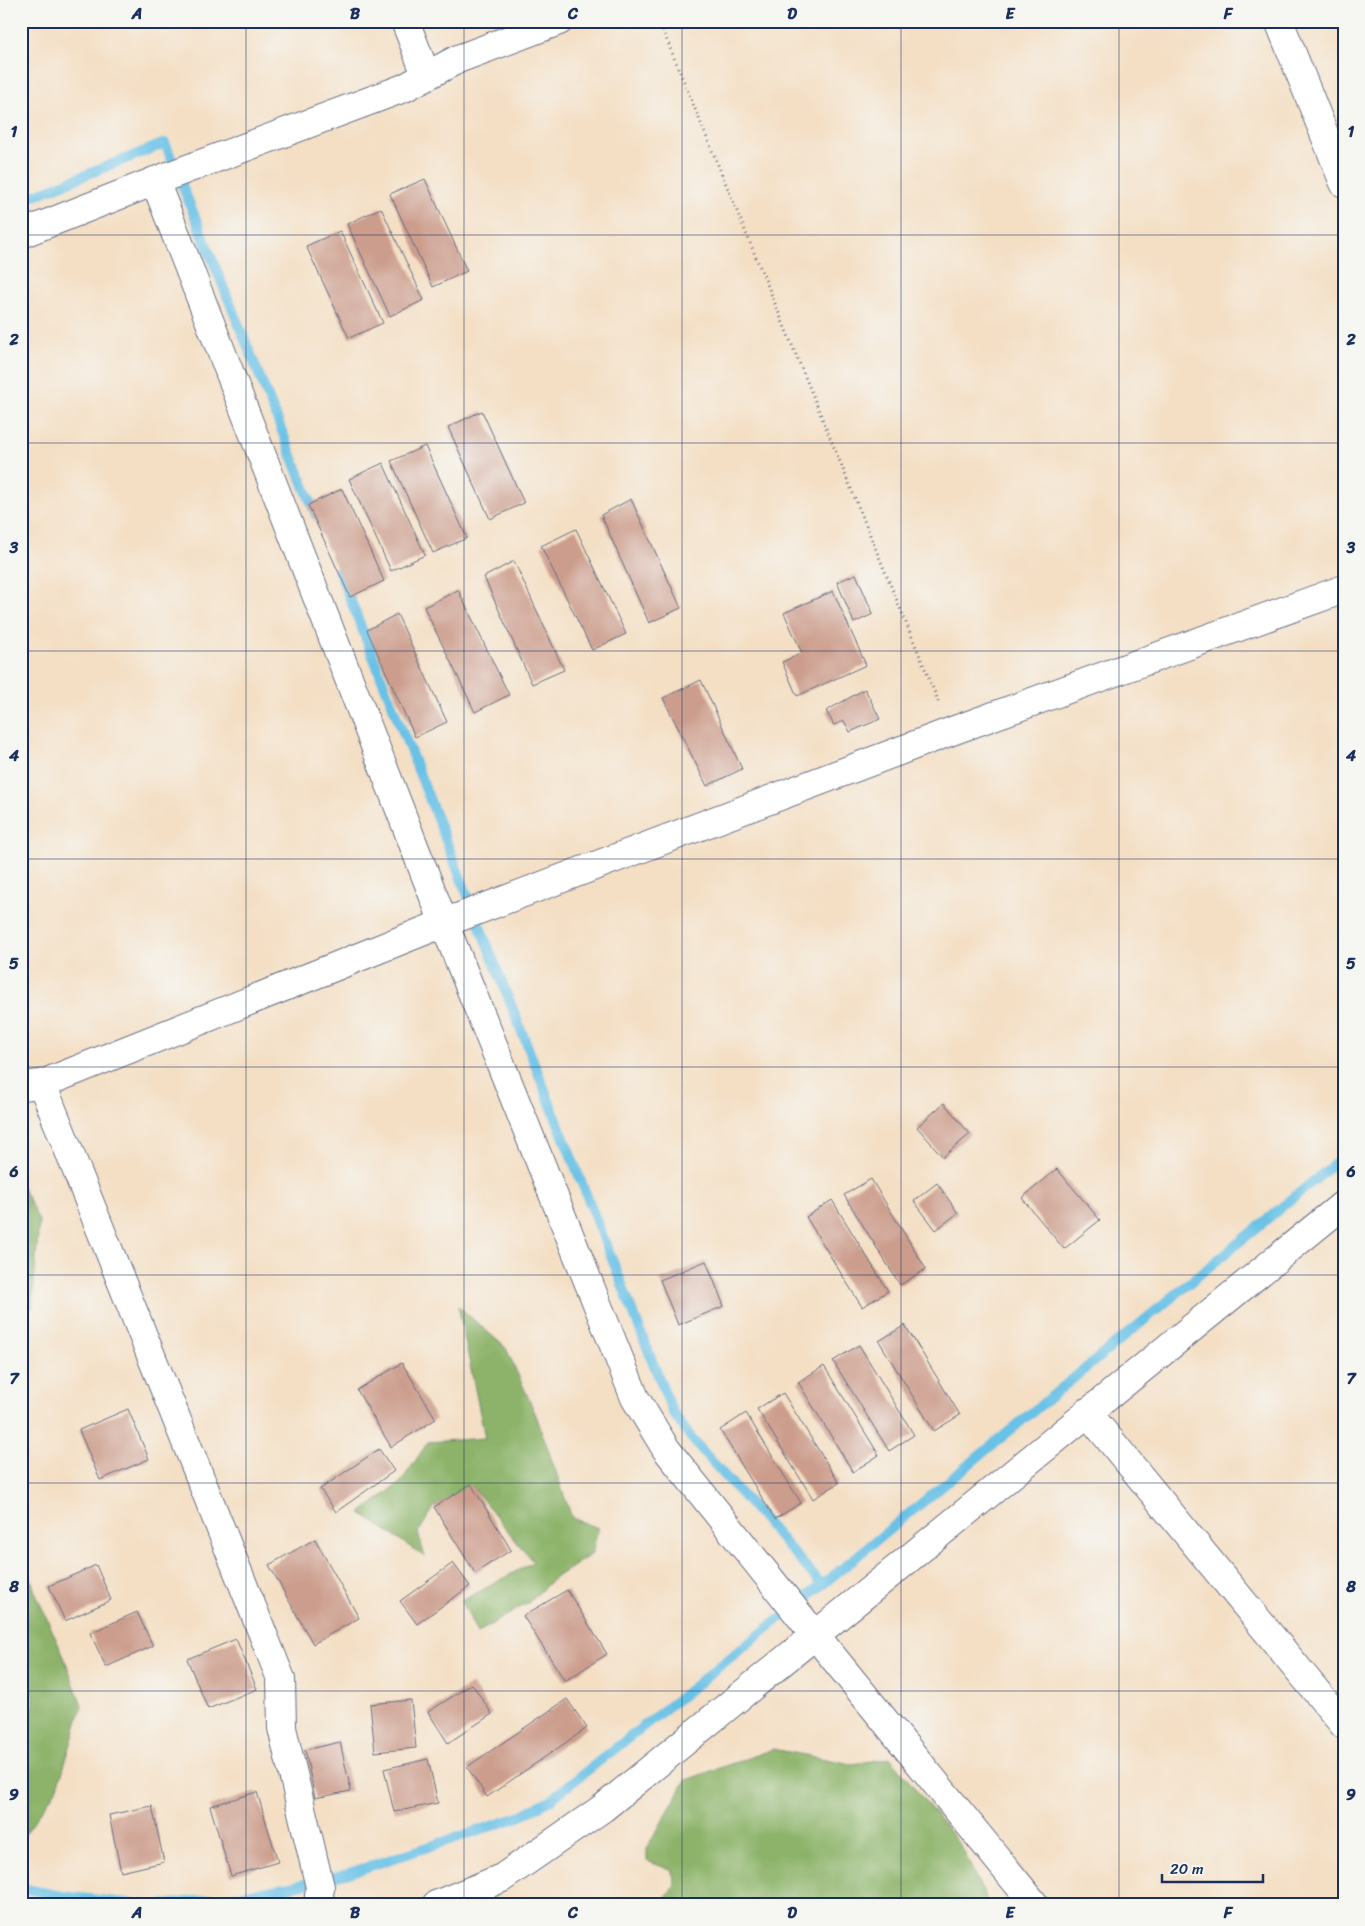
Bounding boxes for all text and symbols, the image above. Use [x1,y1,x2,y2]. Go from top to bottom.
text: A [131,0,142,28]
text: B [350,0,361,28]
text: C [567,0,579,28]
text: D [787,0,797,28]
text: E [1006,0,1016,28]
text: F [1223,0,1234,28]
text: 1 [11,117,18,146]
text: 1 [1348,117,1355,146]
text: 2 [8,325,19,354]
text: 2 [1345,325,1356,354]
text: 3 [9,533,19,562]
text: 3 [1346,533,1356,562]
text: 4 [8,741,19,770]
text: 4 [1345,741,1356,770]
text: 5 [9,949,19,978]
text: 5 [1346,949,1356,978]
text: 6 [8,1157,19,1186]
text: 6 [1345,1157,1356,1186]
text: 7 [9,1364,20,1393]
text: 7 [1346,1364,1357,1393]
text: 8 [8,1572,19,1601]
text: 8 [1345,1572,1356,1601]
text: 9 [9,1780,19,1809]
text: 9 [1346,1780,1356,1809]
scale bar [1162,1851,1264,1883]
text: 20 m [1170,1856,1204,1882]
text: A [131,1898,142,1926]
text: B [350,1898,361,1926]
text: C [567,1898,579,1926]
text: D [787,1898,797,1926]
text: E [1006,1898,1016,1926]
text: F [1223,1898,1234,1926]

